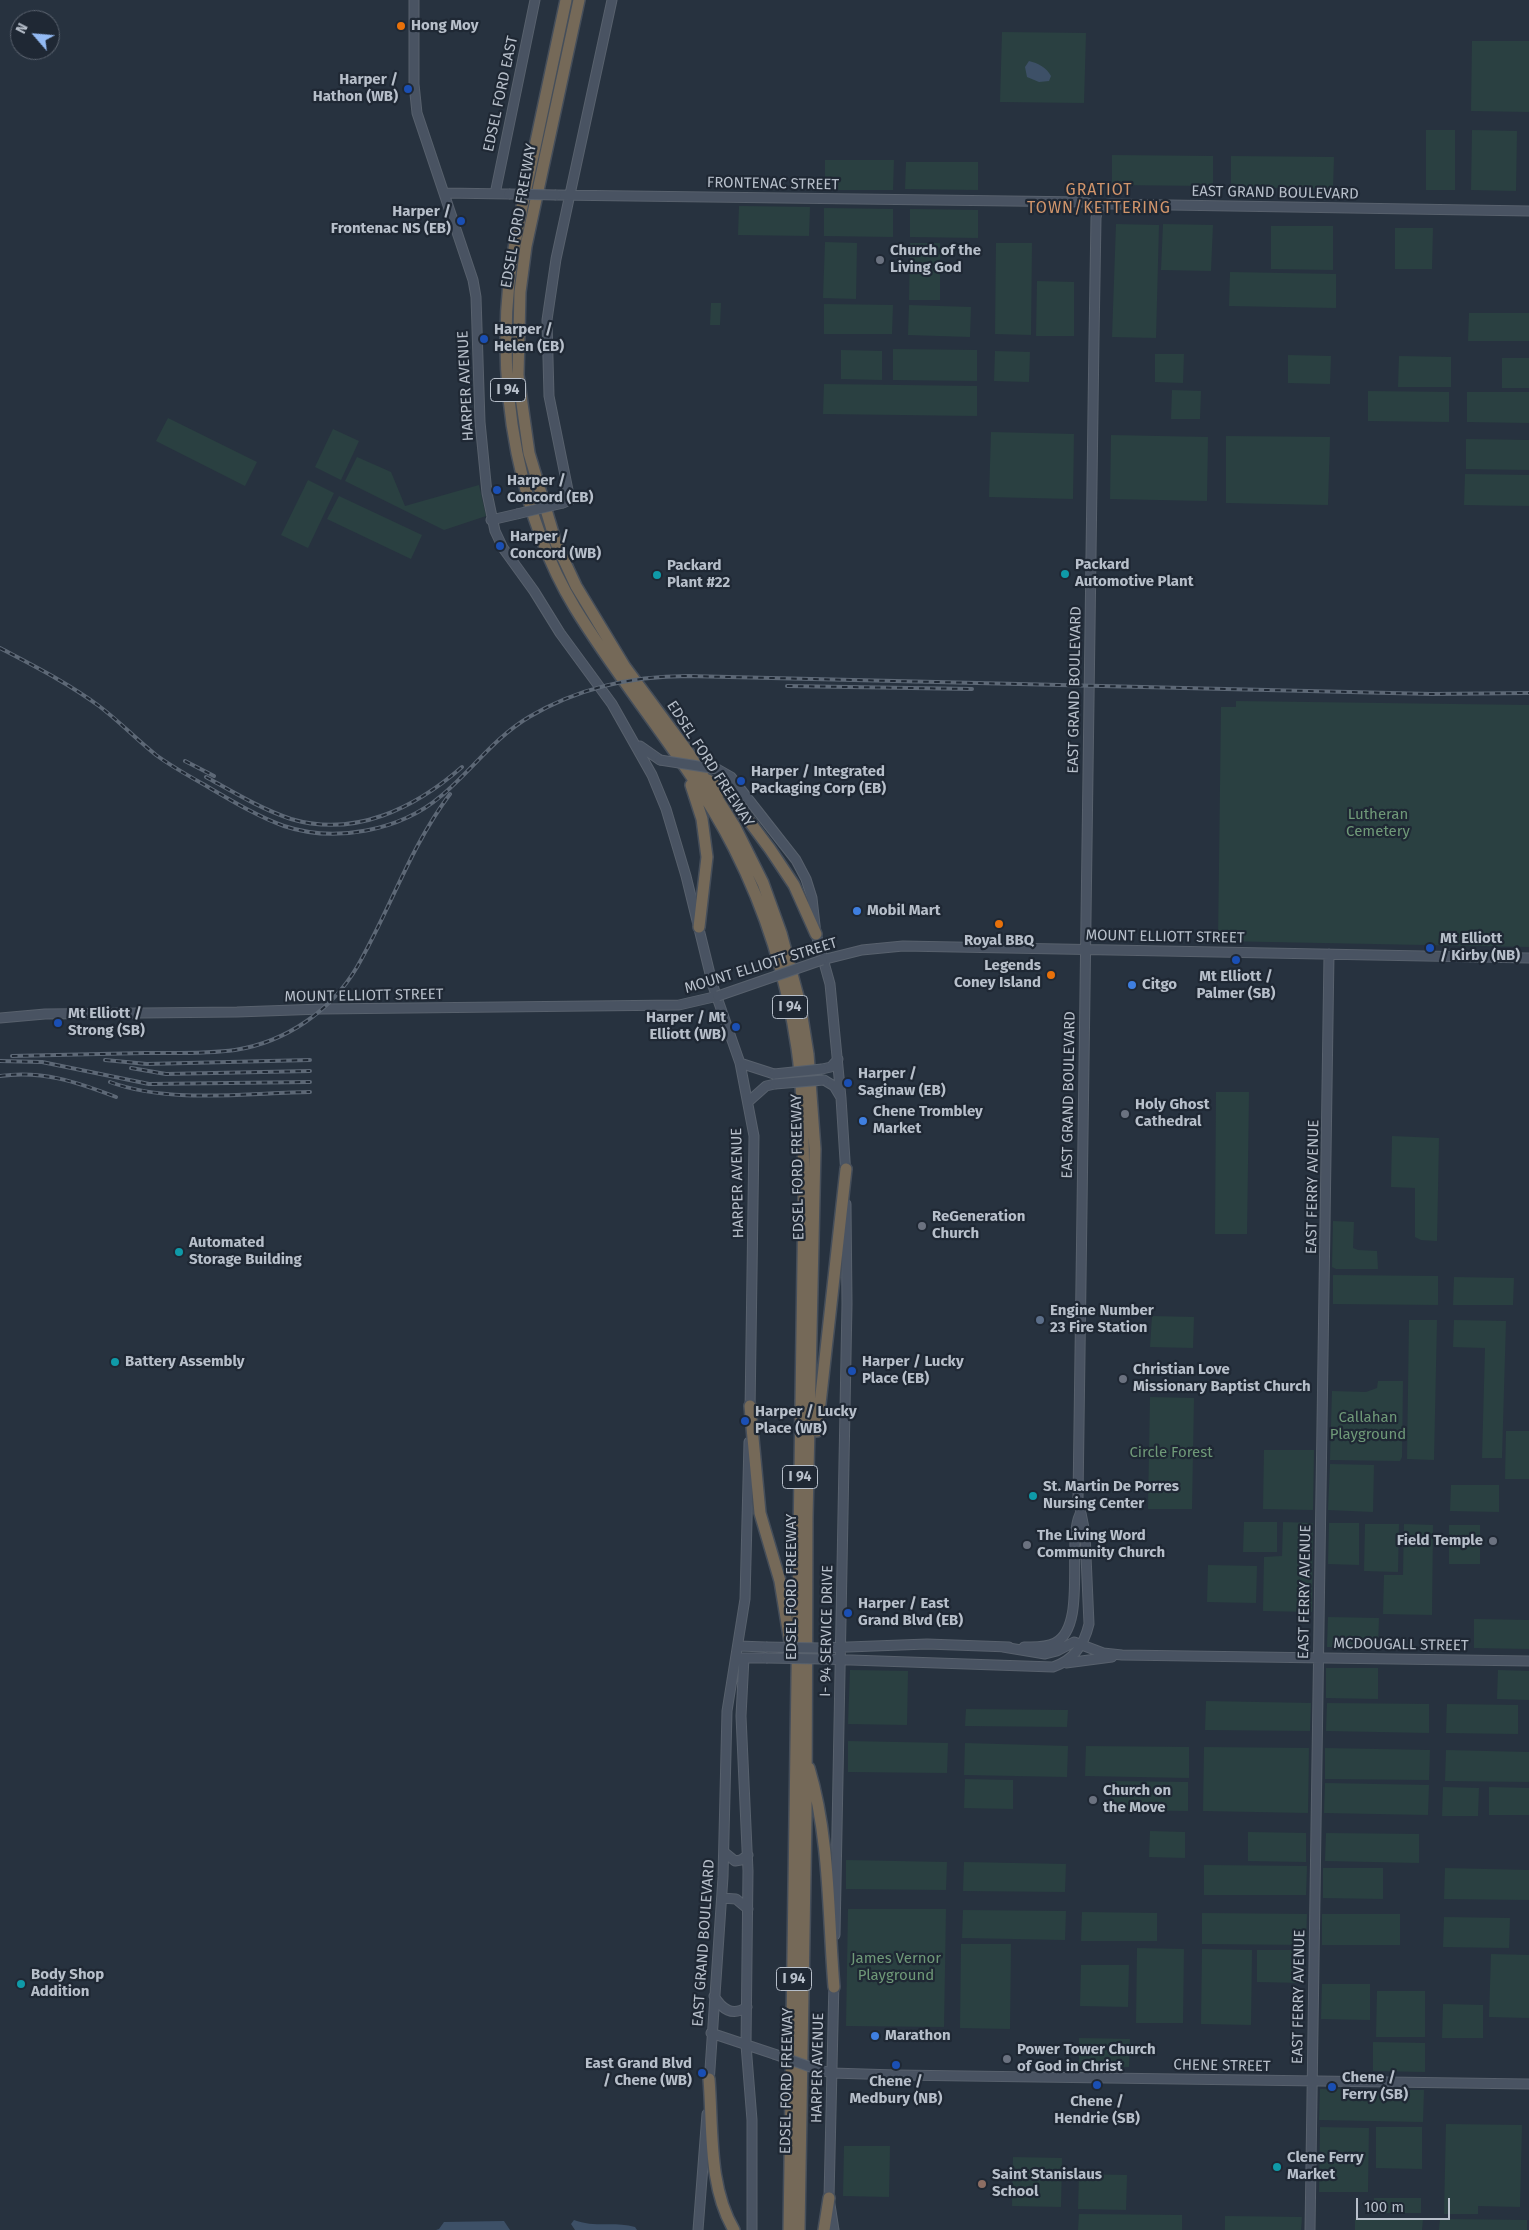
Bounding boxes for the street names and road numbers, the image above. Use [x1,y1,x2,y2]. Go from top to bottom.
street label: EDSEL FORD EAST [480,35,522,153]
street label: EDSEL FORD FREEWAY [497,142,541,290]
street label: FRONTENAC STREET [707,174,839,194]
street label: EAST GRAND BOULEVARD [1191,183,1359,203]
street label: HARPER AVENUE [454,330,478,442]
road number: I 94 [490,378,526,402]
street label: EAST GRAND BOULEVARD [1065,606,1085,774]
street label: EDSEL FORD FREEWAY [663,698,757,830]
street label: MOUNT ELLIOTT STREET [1085,927,1245,947]
street label: MOUNT ELLIOTT STREET [682,934,840,998]
street label: MOUNT ELLIOTT STREET [284,986,444,1006]
road number: I 94 [772,996,808,1019]
street label: EAST GRAND BOULEVARD [1059,1011,1079,1179]
street label: EDSEL FORD FREEWAY [788,1094,808,1240]
street label: EAST FERRY AVENUE [1303,1120,1323,1254]
street label: HARPER AVENUE [728,1128,748,1238]
road number: I 94 [782,1465,818,1488]
street label: EDSEL FORD FREEWAY [783,1514,801,1660]
street label: EAST FERRY AVENUE [1295,1525,1315,1659]
street label: I- 94 SERVICE DRIVE [817,1565,837,1697]
street label: MCDOUGALL STREET [1333,1635,1469,1655]
street label: EAST GRAND BOULEVARD [689,1859,719,2027]
street label: EAST FERRY AVENUE [1289,1930,1309,2064]
road number: I 94 [776,1968,812,1990]
street label: EDSEL FORD FREEWAY [777,2008,797,2154]
street label: HARPER AVENUE [808,2013,828,2123]
street label: CHENE STREET [1173,2056,1271,2076]

